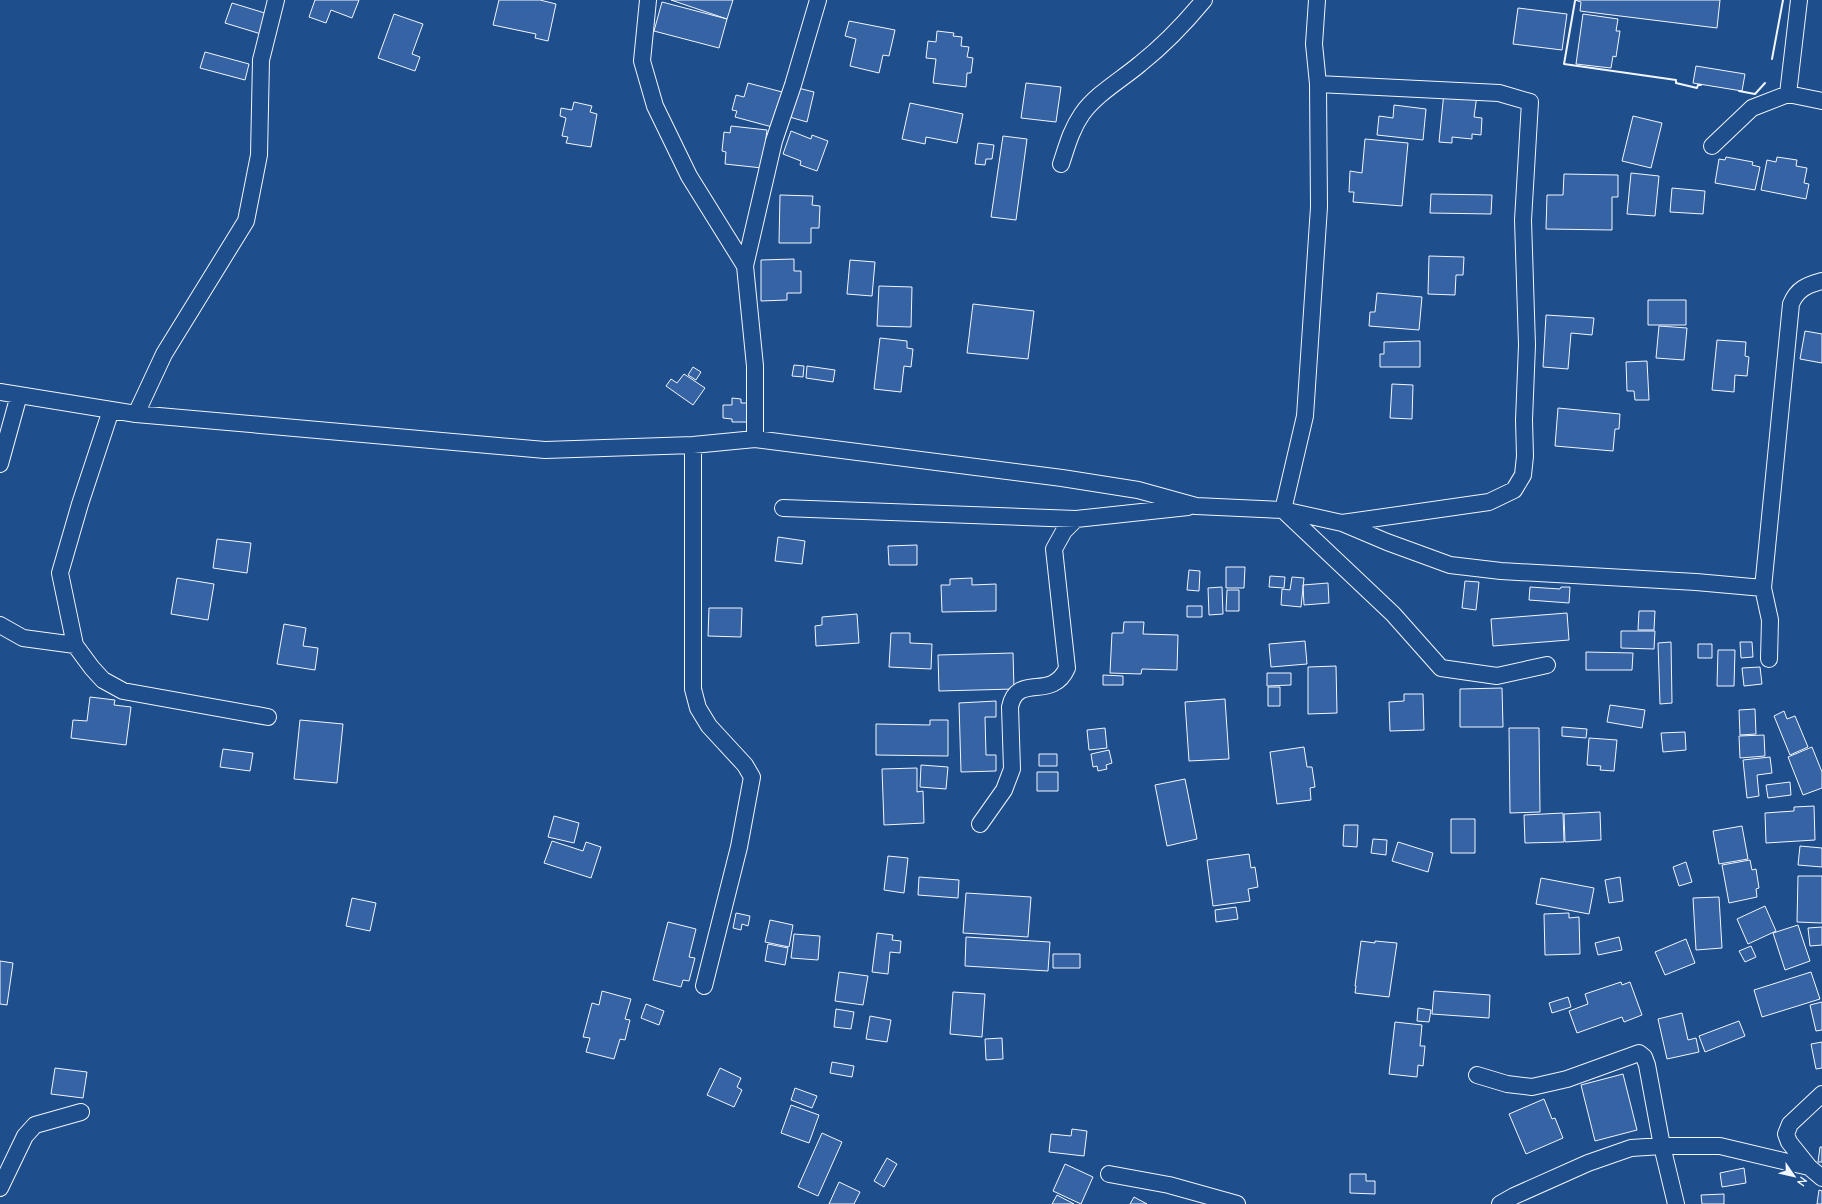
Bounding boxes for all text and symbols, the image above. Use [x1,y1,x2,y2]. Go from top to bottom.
north arrow [1774,1156,1814,1196]
text: N [1795,1175,1810,1189]

